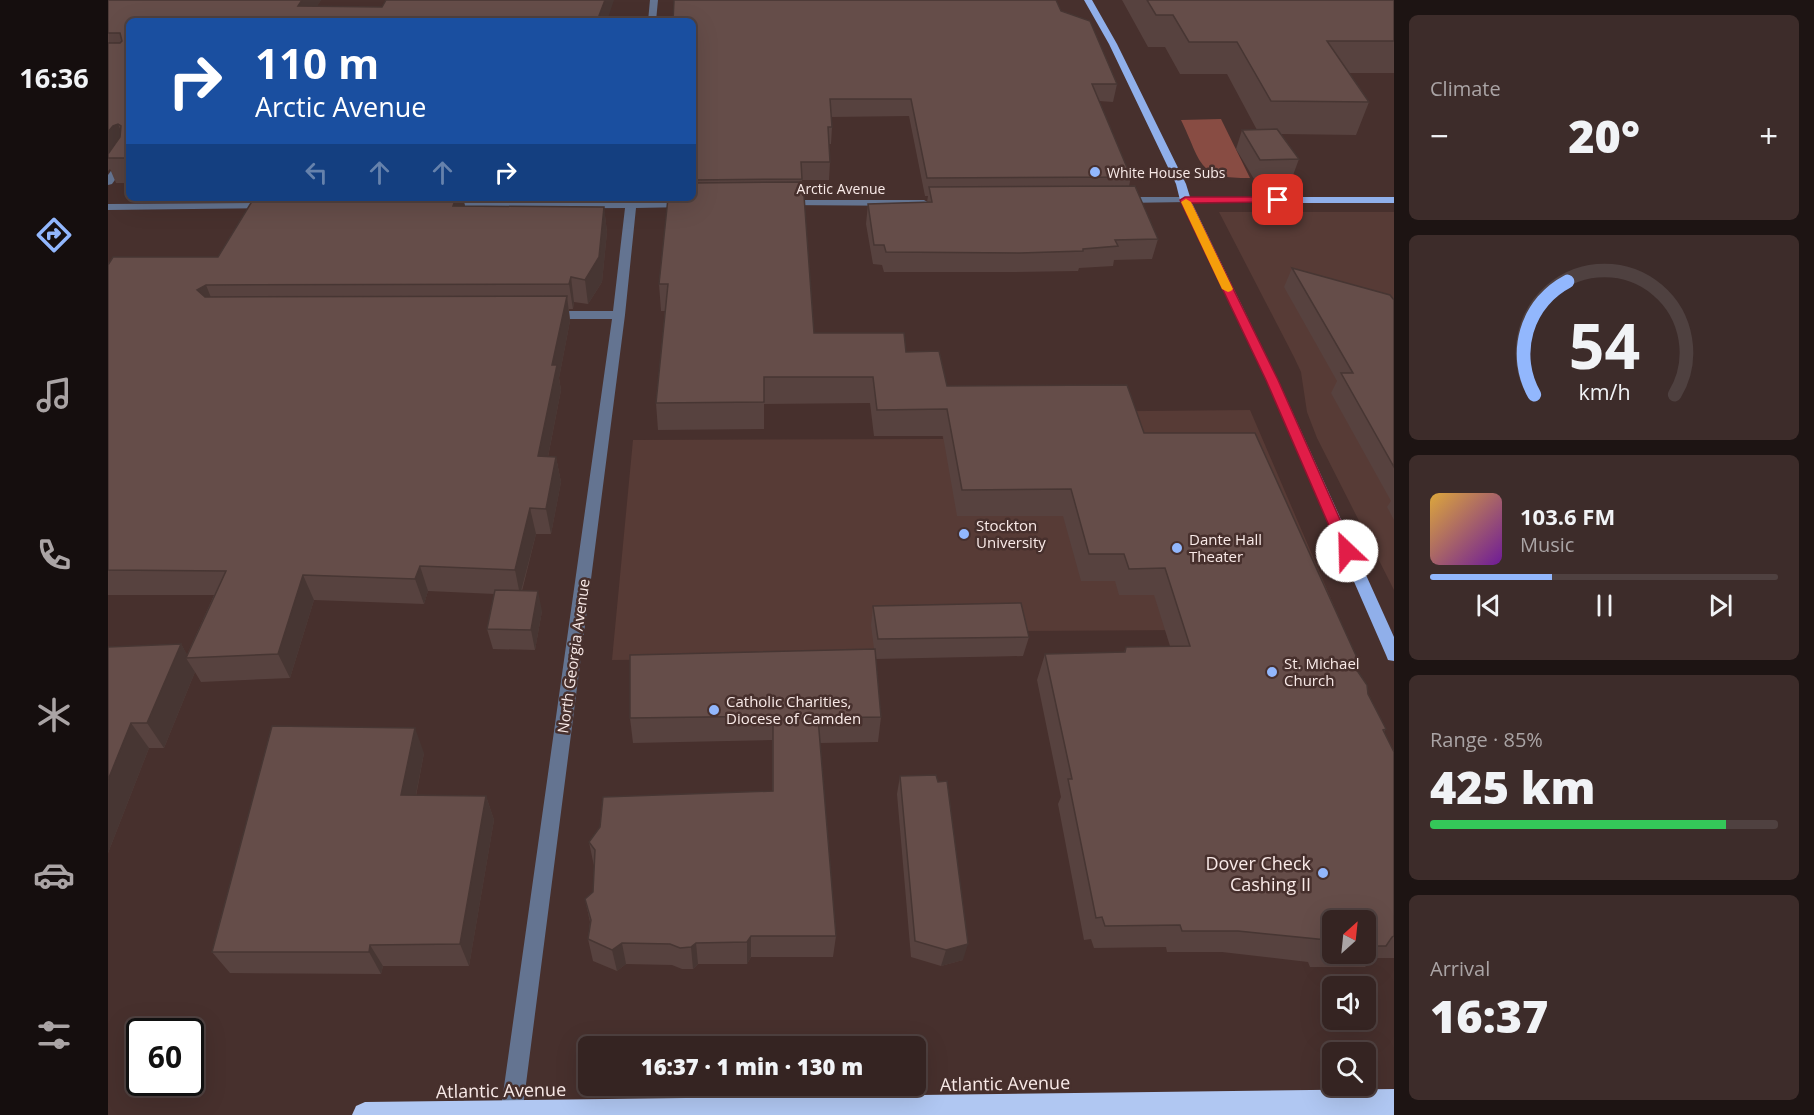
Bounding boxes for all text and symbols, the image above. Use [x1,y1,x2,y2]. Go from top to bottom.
text: 110 m [255,34,379,91]
icon: right [156,42,234,120]
text: 16:36 [19,59,89,96]
text: Climate [1430,75,1501,102]
text: Arctic Avenue [255,88,426,125]
text: 20° [1568,105,1640,166]
text: − [1430,113,1449,158]
text: + [1759,113,1778,158]
icon: left [300,156,333,189]
icon: ahead [363,156,396,189]
icon: ahead [426,156,459,189]
icon: right [489,156,522,189]
place label: White House Subs [1107,163,1226,182]
marker: White House Subs [1088,165,1102,179]
pin [1252,174,1303,225]
street label: Arctic Avenue [797,179,886,198]
icon: arrive [1261,183,1294,216]
icon: directions [33,214,75,256]
text: 54 [1568,302,1640,387]
icon: music [33,374,75,416]
text: km/h [1578,377,1630,406]
text: 103.6 FM [1520,501,1615,531]
place label: Stockton University [976,515,1046,552]
position arrow [1315,519,1379,583]
marker: Stockton University [957,527,971,541]
place label: Dante Hall Theater [1189,529,1262,566]
text: Music [1520,531,1574,558]
icon: phone [33,534,75,576]
marker: Dante Hall Theater [1170,541,1184,555]
street label: North Georgia Avenue [552,577,594,735]
icon: previous [1472,589,1505,622]
icon: pause [1588,589,1621,622]
icon: next [1704,589,1737,622]
place label: St. Michael Church [1284,653,1360,690]
marker: St. Michael Church [1265,665,1279,679]
place label: Catholic Charities, Diocese of Camden [726,691,861,728]
icon: climate [33,694,75,736]
marker: Catholic Charities, Diocese of Camden [707,703,721,717]
text: Range · 85% [1430,726,1543,753]
text: 425 km [1430,756,1595,817]
place label: Dover Check Cashing II [1205,851,1312,896]
icon: car [33,854,75,896]
marker: Dover Check Cashing II [1316,866,1330,880]
north arrow [1322,910,1376,964]
map controls [1322,910,1376,1096]
text: Arrival [1430,955,1490,982]
button: sound [1322,976,1376,1030]
text: 16:37 [1430,985,1548,1046]
icon: filters [33,1014,75,1056]
speed limit sign: 60 [126,1018,204,1096]
button: search [1322,1042,1376,1096]
text: 16:37 · 1 min · 130 m [641,1051,863,1081]
street label: Atlantic Avenue [940,1070,1070,1096]
street label: Atlantic Avenue [436,1077,566,1103]

